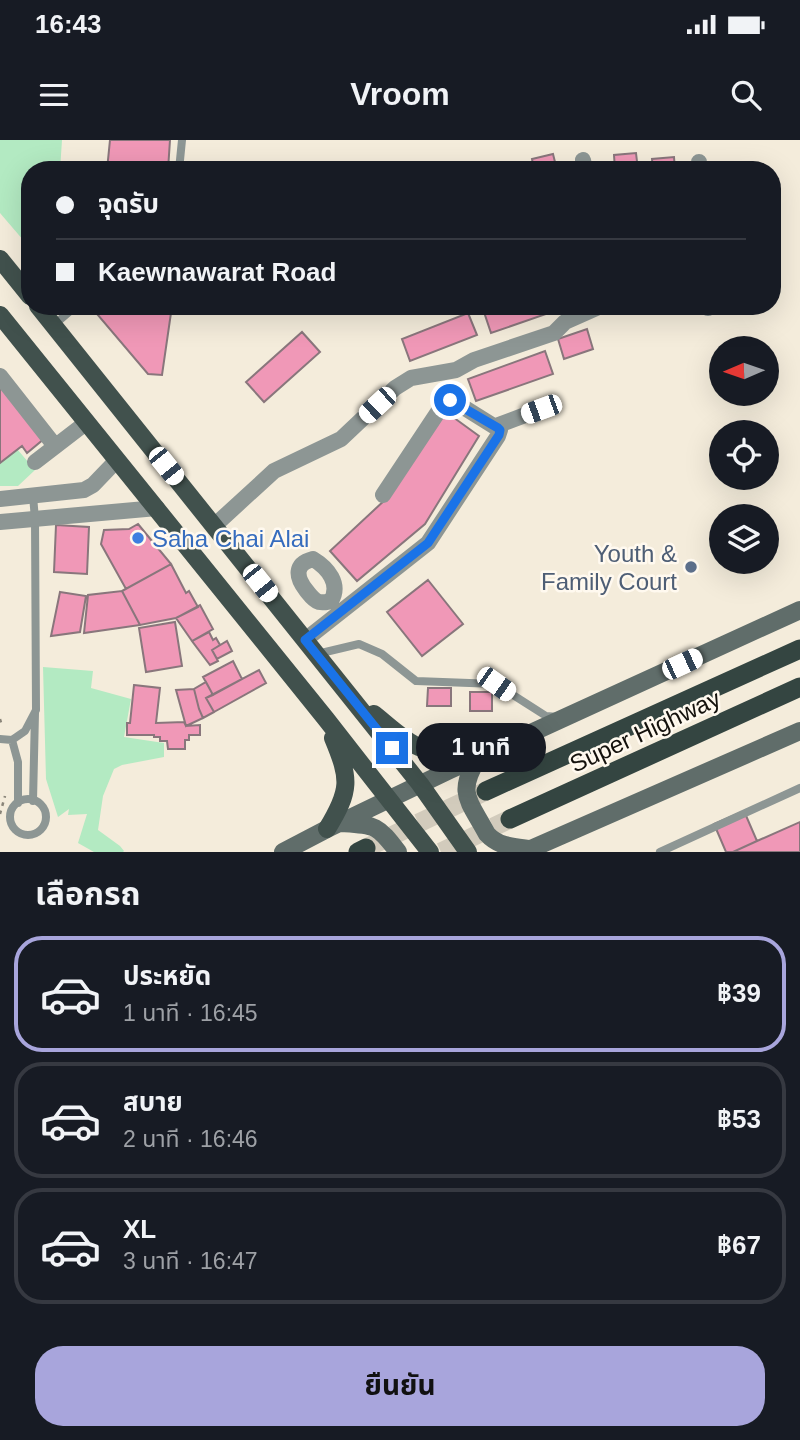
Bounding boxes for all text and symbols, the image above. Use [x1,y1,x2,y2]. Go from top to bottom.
text: 16:43 [35,9,102,39]
icon: menu [35,76,73,114]
text: Vroom [350,76,450,112]
icon: search [727,76,765,114]
text: จุดรับ [98,189,159,219]
text: Kaewnawarat Road [98,257,336,287]
north arrow [709,336,779,406]
map controls [709,336,779,574]
car [355,383,400,427]
route start [434,384,466,416]
car [518,392,565,426]
button: locate [709,420,779,490]
car [145,443,188,489]
button: layers [709,504,779,574]
place label: Saha Chai Alai [152,525,309,552]
marker: Saha Chai Alai [130,530,146,546]
place label: Youth & Family Court [541,540,677,595]
marker: Youth & Family Court [683,559,699,575]
car [239,560,282,606]
car [659,646,706,682]
car [473,663,520,705]
street label: Super Highway [566,684,724,778]
callout: 1 นาที [416,724,546,772]
route end [376,732,408,764]
text: 1 นาที [452,734,510,760]
text: เลือกรถ [35,876,140,912]
text: ประหยัด [123,961,211,991]
icon: car [39,963,102,1026]
text: ฿39 [717,978,761,1008]
text: 1 นาที · 16:45 [123,1000,258,1026]
text: สบาย [123,1087,183,1117]
icon: car [39,1089,102,1152]
text: ฿53 [717,1104,761,1134]
text: 2 นาที · 16:46 [123,1126,258,1152]
text: XL [123,1214,156,1244]
icon: car [39,1215,102,1278]
text: ฿67 [717,1230,761,1260]
text: 3 นาที · 16:47 [123,1248,258,1274]
button: ยืนยัน [35,1346,765,1426]

